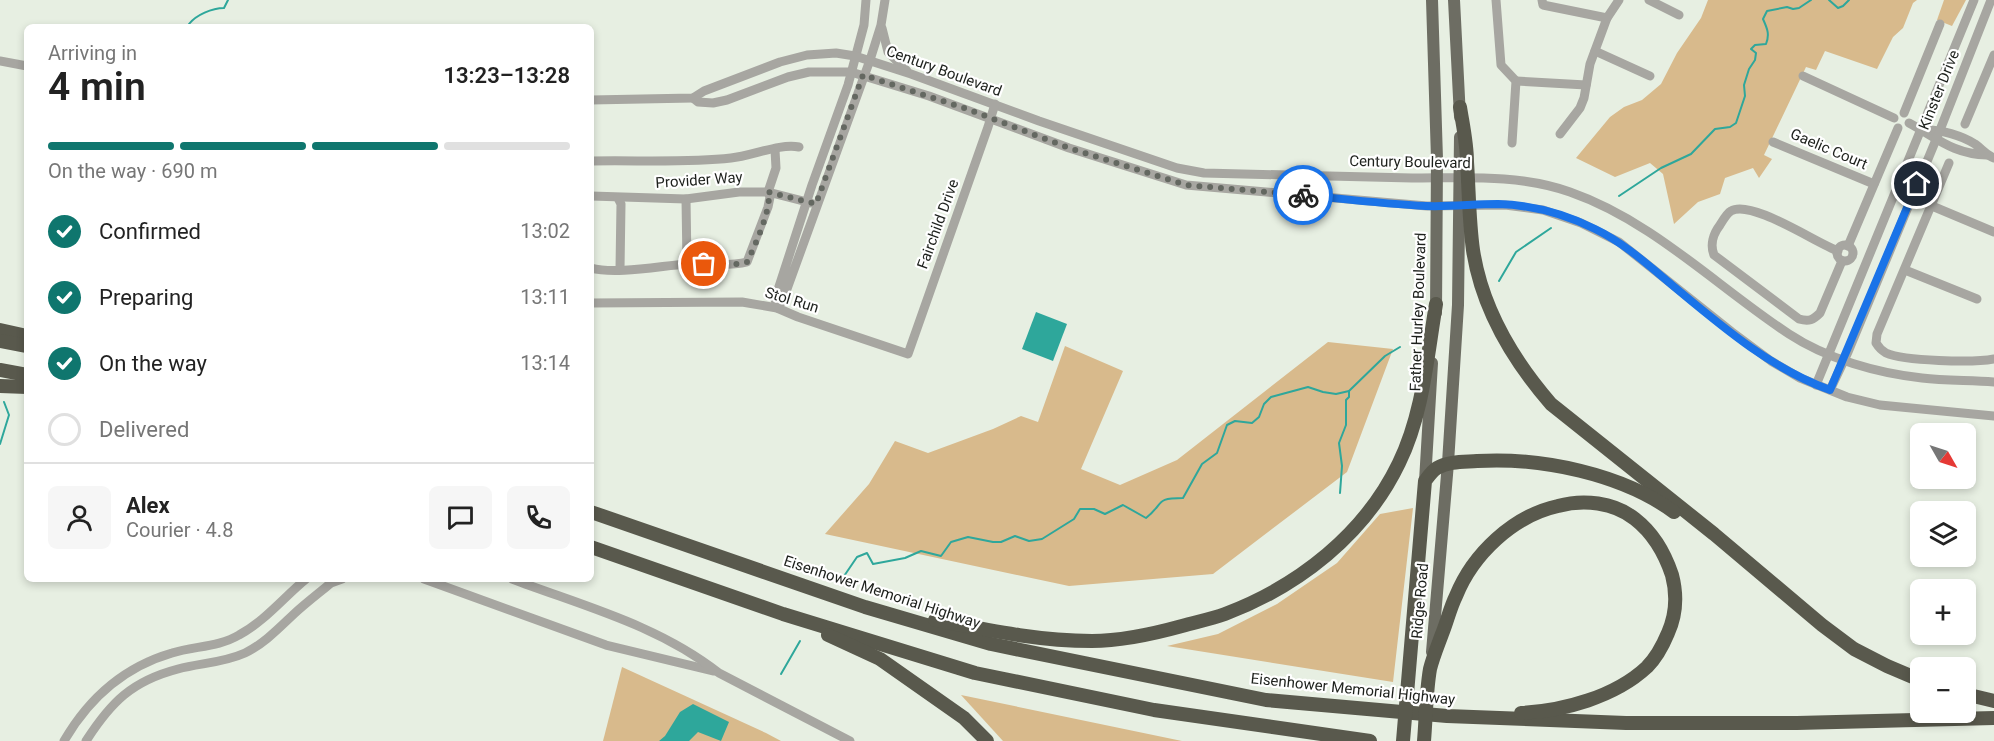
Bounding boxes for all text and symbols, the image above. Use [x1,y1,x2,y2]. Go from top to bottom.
text: Arriving in [48,41,137,65]
street label: Century Boulevard [884,42,1004,100]
street label: Kinster Drive [1915,47,1963,133]
text: 13:23–13:28 [443,63,570,88]
text: 4 min [48,64,146,110]
street label: Gaelic Court [1788,125,1870,173]
street label: Century Boulevard [1349,152,1471,172]
pin [1891,158,1942,209]
text: On the way · 690 m [48,159,217,183]
courier [1273,165,1333,225]
icon: home [1900,167,1933,200]
street label: Provider Way [655,168,743,192]
street label: Fairchild Drive [913,177,963,271]
icon: bike [1287,179,1320,212]
icon: check [48,215,81,248]
text: Confirmed [99,219,201,244]
text: 13:02 [520,219,570,243]
street label: Father Hurley Boulevard [1406,232,1430,392]
pin [678,238,729,289]
icon: bag [687,247,720,280]
icon: check [48,281,81,314]
street label: Stol Run [763,283,821,317]
text: Preparing [99,285,193,310]
text: 13:11 [520,285,570,309]
icon: check [48,347,81,380]
text: On the way [99,351,207,376]
text: 13:14 [520,351,570,375]
text: Delivered [99,417,189,442]
north arrow [1910,423,1976,489]
map controls [1910,423,1976,723]
button: person [48,486,111,549]
button: chat [429,486,492,549]
button: phone [507,486,570,549]
text: Alex [126,493,170,518]
button: layers [1910,501,1976,567]
text: Courier · 4.8 [126,518,233,542]
street label: Eisenhower Memorial Highway [782,552,982,632]
street label: Ridge Road [1408,562,1432,640]
button: + [1910,579,1976,645]
button: − [1910,657,1976,723]
street label: Eisenhower Memorial Highway [1250,669,1456,709]

